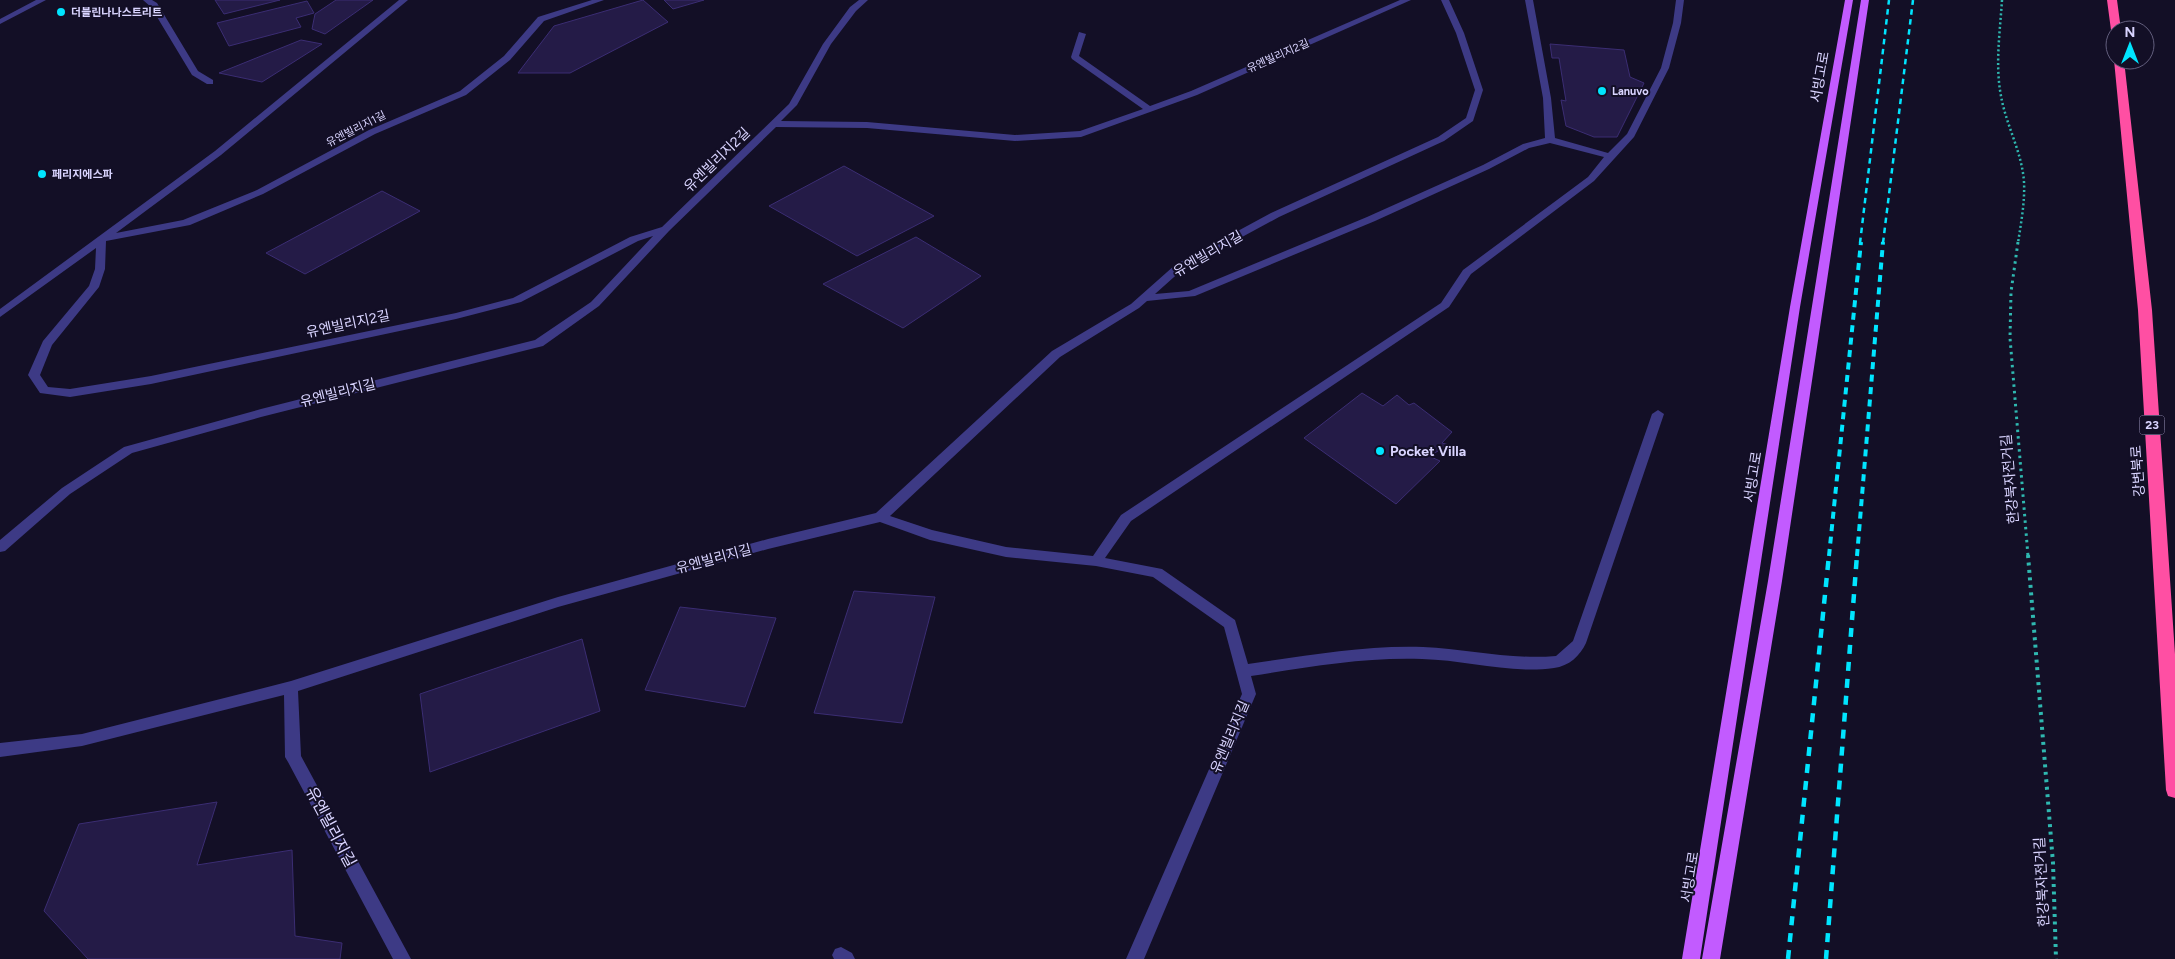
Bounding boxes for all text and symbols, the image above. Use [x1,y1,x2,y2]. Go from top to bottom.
marker: 더블린나나스트리트 [55,6,67,18]
place label: 더블린나나스트리트 [71,6,162,19]
north arrow [2105,20,2155,70]
text: N [2125,24,2135,41]
street label: 유엔빌리지2길 [1245,36,1311,76]
street label: 서빙고로 [1807,50,1833,104]
marker: Lanuvo [1596,85,1608,97]
place label: Lanuvo [1612,85,1649,98]
street label: 유엔빌리지1길 [324,108,388,150]
street label: 유엔빌리지2길 [680,124,754,196]
marker: 페리지에스파 [36,168,48,180]
place label: 페리지에스파 [52,168,113,181]
street label: 유엔빌리지길 [1170,227,1246,281]
street label: 유엔빌리지2길 [305,307,391,341]
street label: 유엔빌리지길 [298,375,378,411]
road number: 23 [2140,416,2164,434]
street label: 한강북자전거길 [1998,433,2022,525]
place label: Pocket Villa [1390,443,1466,460]
marker: Pocket Villa [1374,445,1386,457]
street label: 강변북로 [2128,445,2148,497]
street label: 서빙고로 [1741,450,1765,504]
street label: 유엔빌리지길 [674,541,754,577]
street label: 유엔빌리지길 [1207,698,1253,776]
street label: 유엔빌리지길 [302,784,360,870]
street label: 한강북자전거길 [2031,837,2053,927]
street label: 서빙고로 [1678,850,1702,904]

